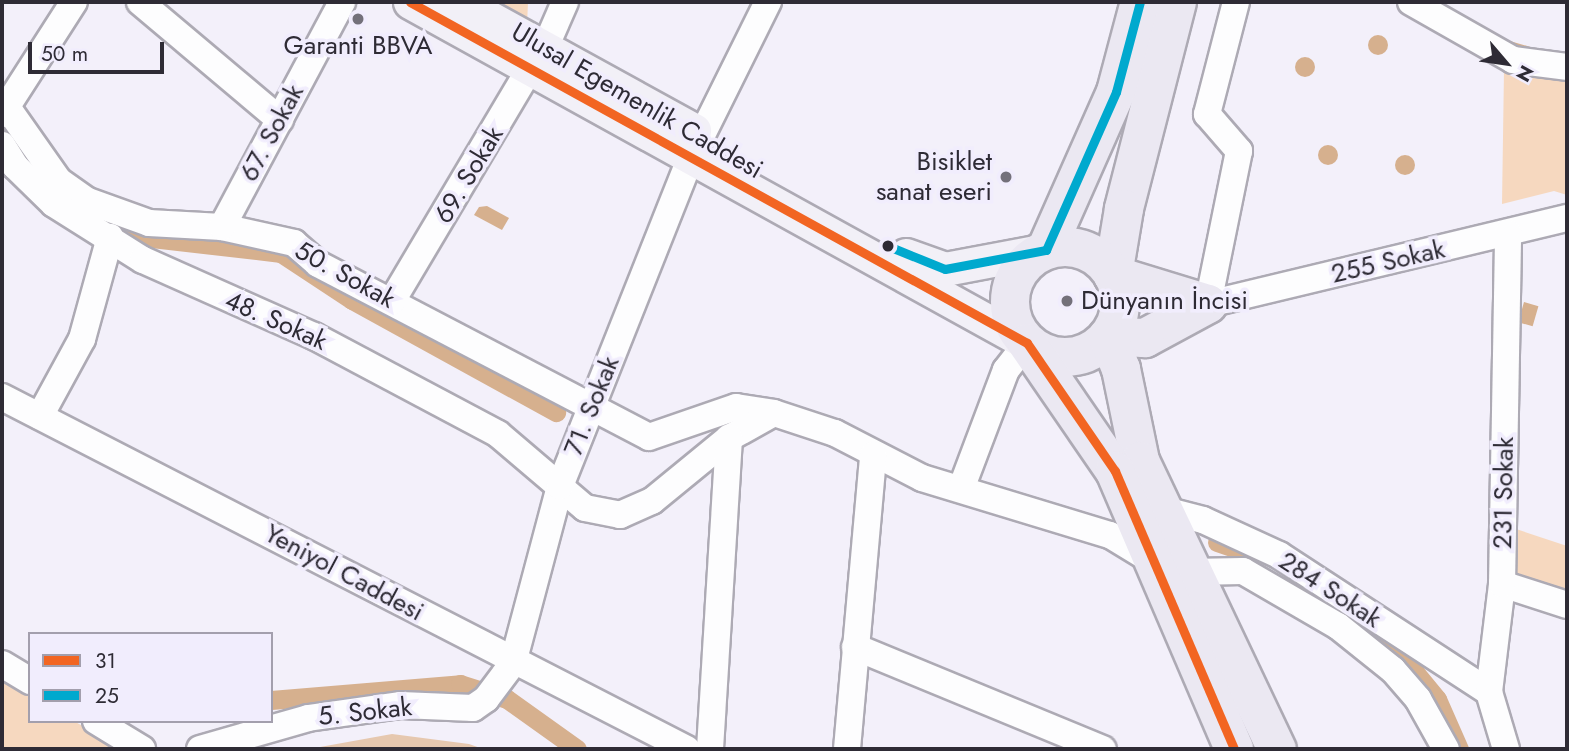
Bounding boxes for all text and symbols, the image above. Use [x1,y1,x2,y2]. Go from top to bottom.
marker: Garanti BBVA [350,11,366,27]
street label: Ulusal Egemenlik Caddesi [506,16,768,186]
scale bar [32,28,168,72]
north arrow [1471,28,1541,98]
place label: Garanti BBVA [284,30,432,62]
text: 50 m [41,39,88,69]
text: N [1509,60,1540,87]
street label: 67. Sokak [233,79,311,187]
street label: 69. Sokak [428,121,510,229]
place label: Bisiklet sanat eseri [876,146,992,208]
marker: Bisiklet sanat eseri [998,169,1014,185]
street label: 255 Sokak [1328,234,1448,290]
street label: 50. Sokak [289,235,401,315]
unlabelled marker [881,239,895,253]
street label: 48. Sokak [220,285,332,357]
place label: Dünyanın İncisi [1081,285,1248,317]
marker: Dünyanın İncisi [1059,293,1075,309]
street label: 71. Sokak [558,352,626,460]
street label: 231 Sokak [1487,437,1521,549]
street label: Yeniyol Caddesi [259,518,429,628]
street label: 284 Sokak [1273,545,1387,635]
legend [28,632,273,723]
text: 31 [95,646,116,676]
text: 25 [95,681,119,711]
street label: 5. Sokak [317,692,413,732]

